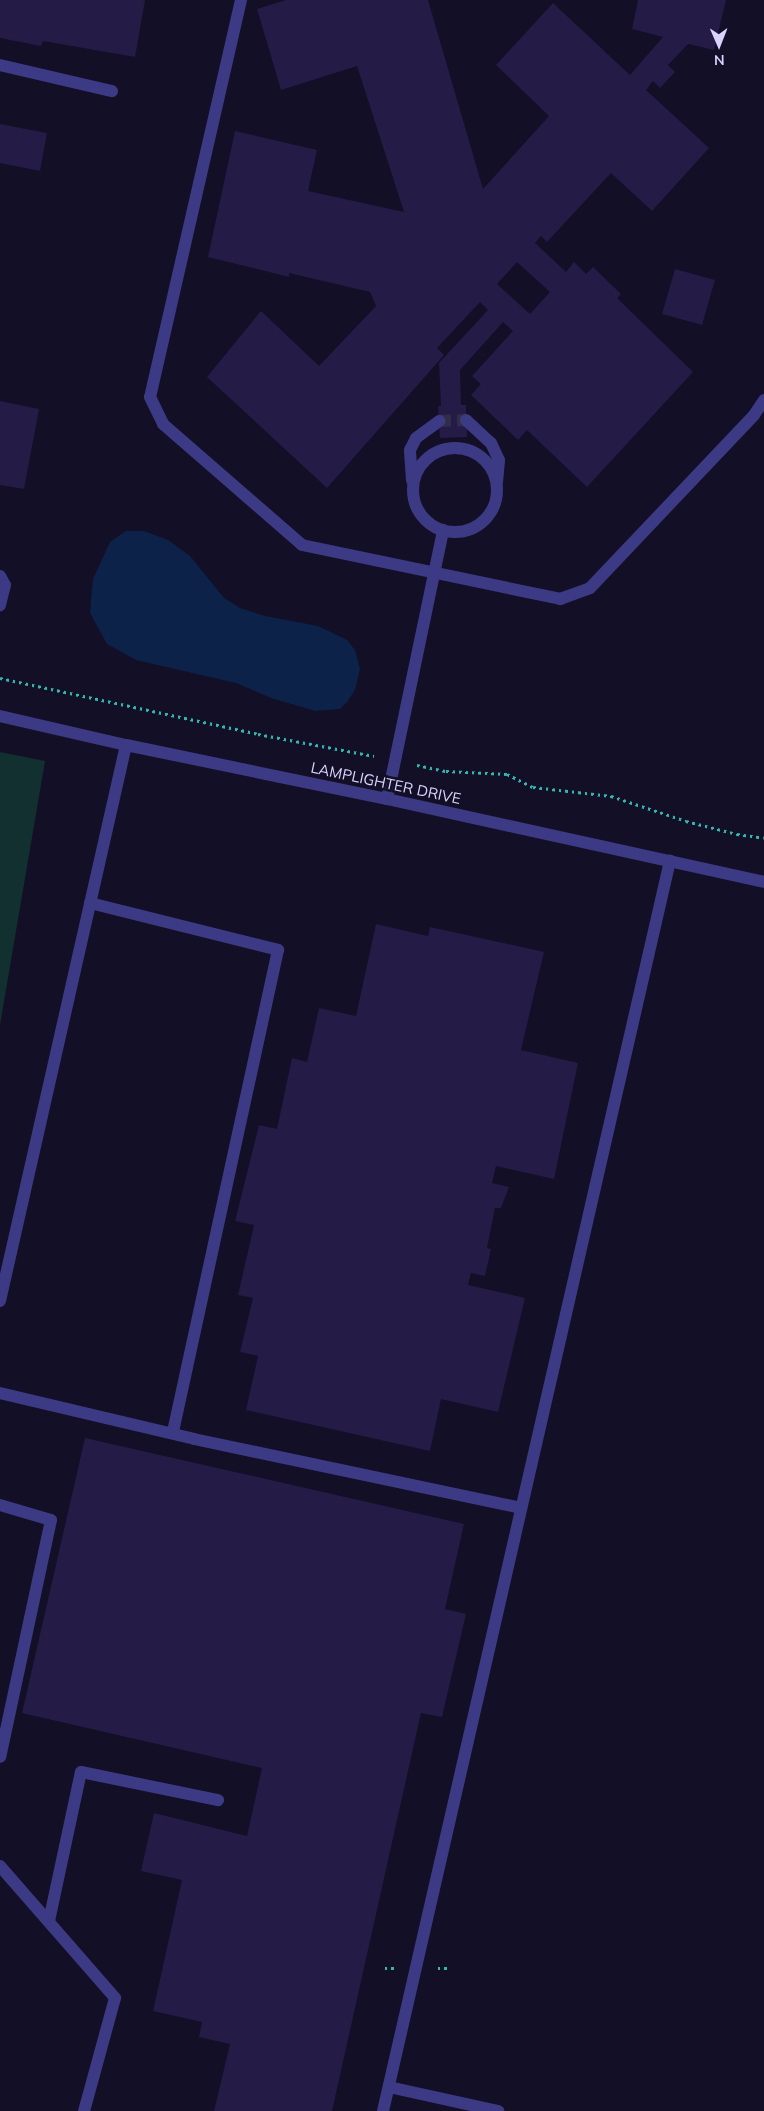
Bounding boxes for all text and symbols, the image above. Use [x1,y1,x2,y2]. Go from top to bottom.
north arrow [694,20,744,70]
text: N [714,51,725,69]
street label: LAMPLIGHTER DRIVE [309,758,463,808]

